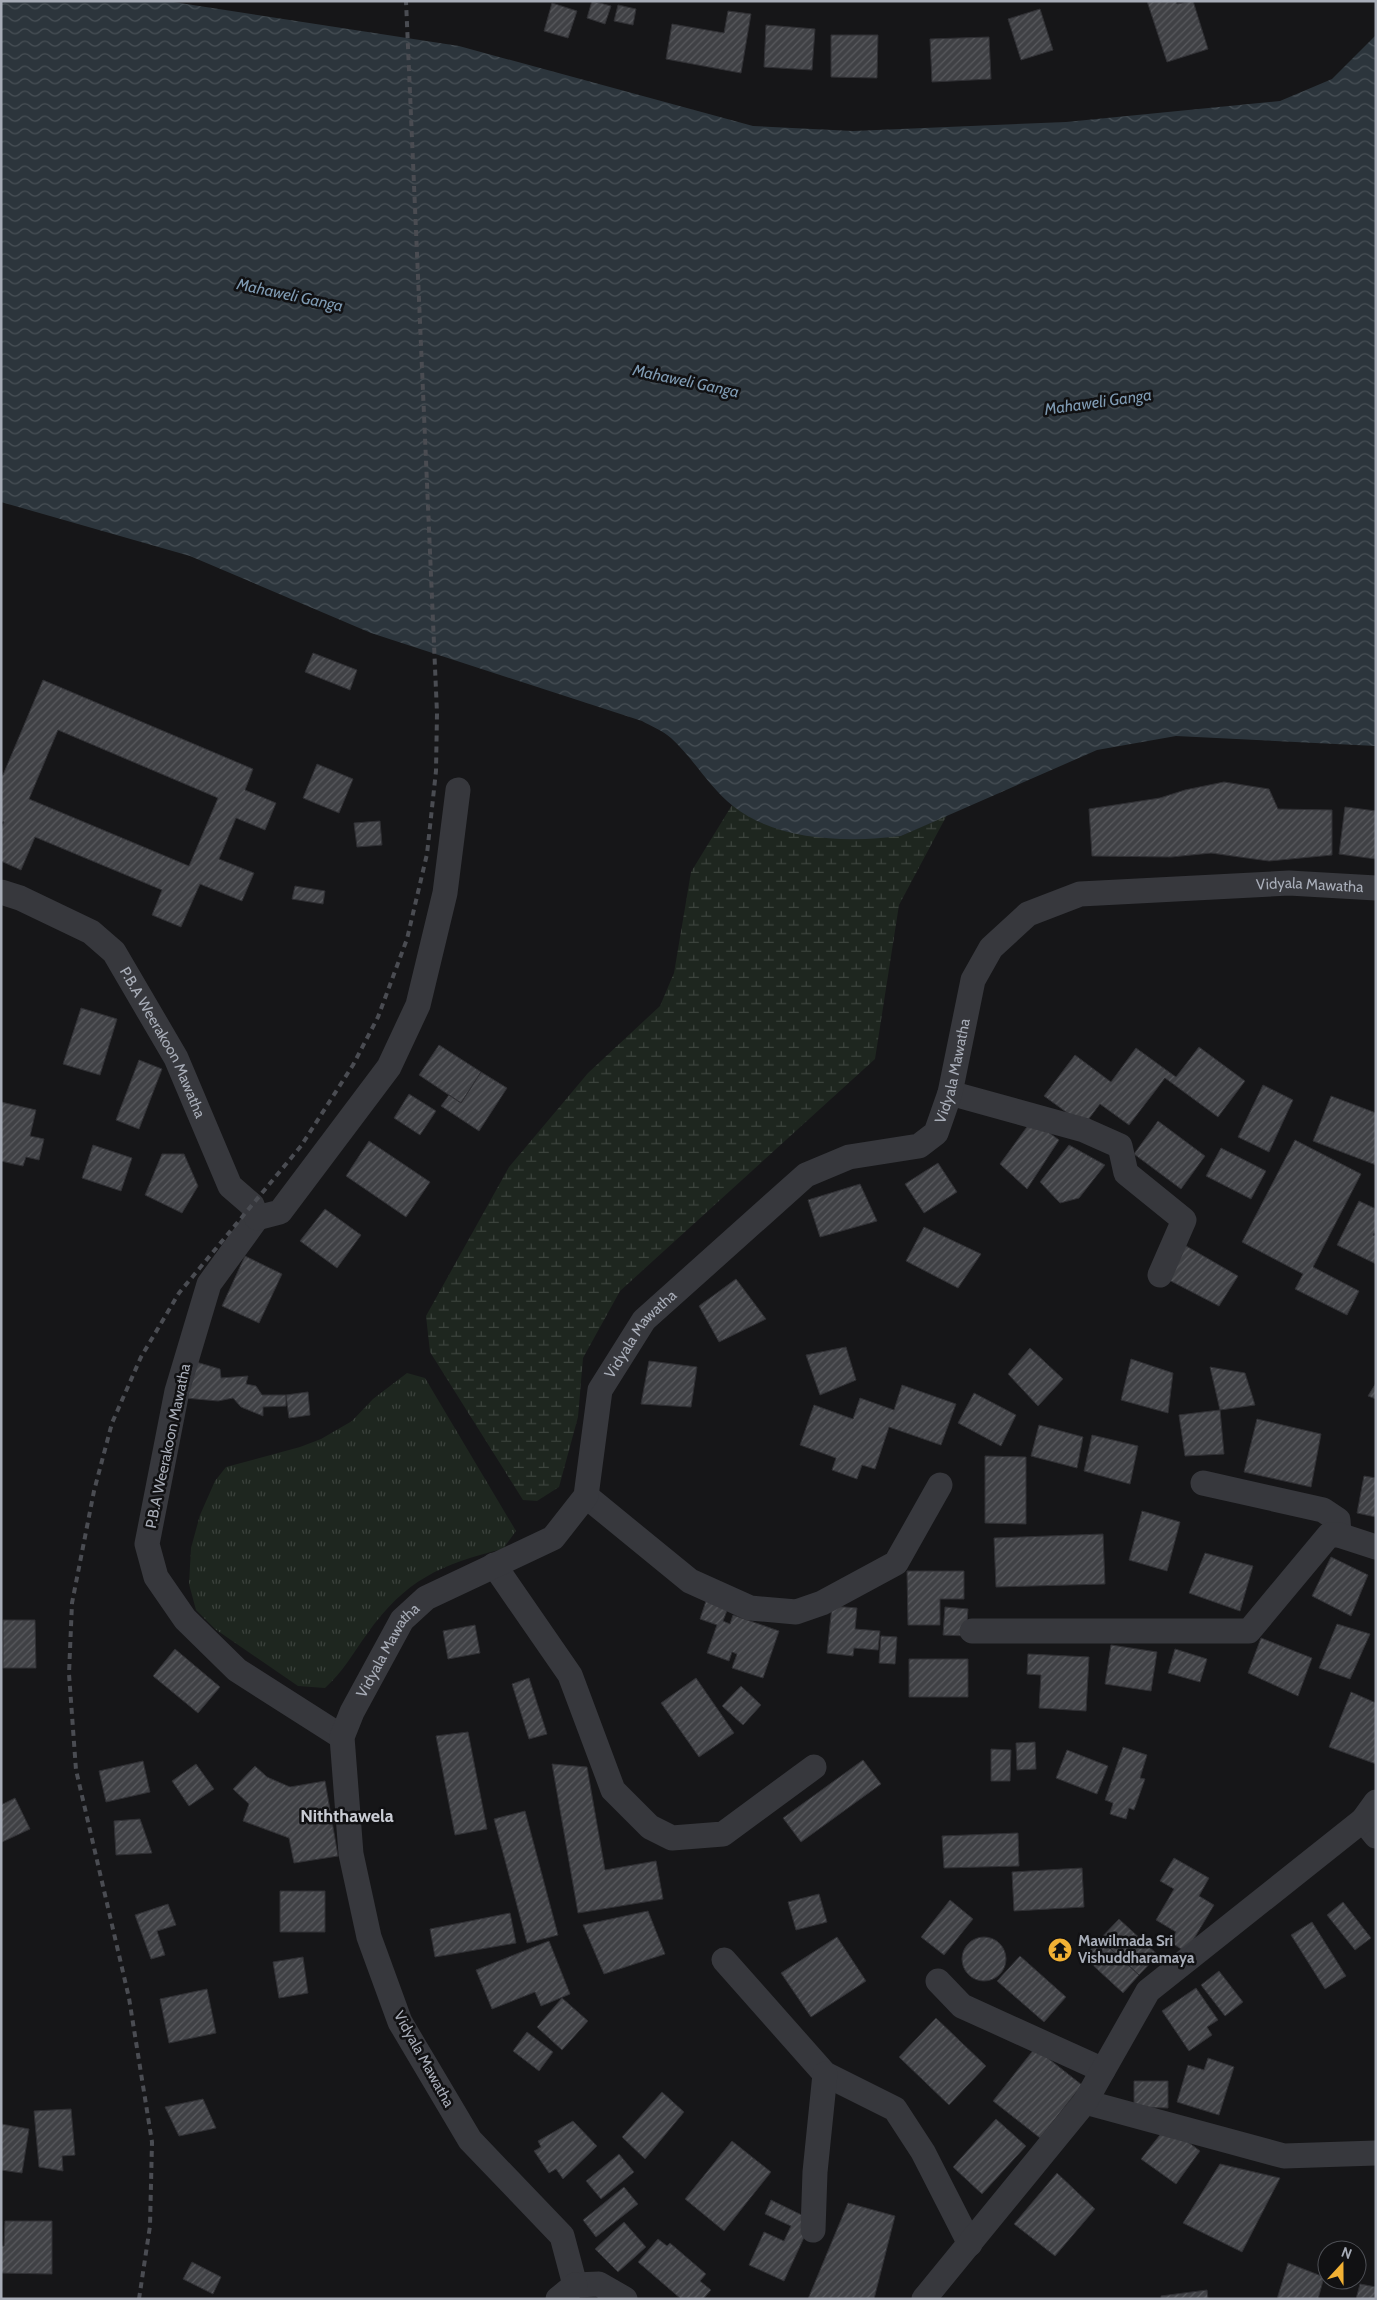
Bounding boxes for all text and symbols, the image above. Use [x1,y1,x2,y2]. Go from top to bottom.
water label: Mahaweli Ganga [234,274,345,316]
water label: Mahaweli Ganga [630,360,741,402]
water label: Mahaweli Ganga [1042,385,1153,419]
street label: Vidyala Mawatha [1256,874,1365,896]
street label: P.B.A Weerakoon Mawatha [116,964,210,1121]
street label: Vidyala Mawatha [931,1016,974,1126]
street label: Vidyala Mawatha [601,1286,681,1382]
street label: P.B.A Weerakoon Mawatha [142,1361,194,1530]
street label: Vidyala Mawatha [353,1599,424,1701]
district label: Niththawela [300,1805,394,1827]
place label: Mawilmada Sri Vishuddharamaya [1078,1932,1195,1967]
temple icon: Mawilmada Sri Vishuddharamaya [1047,1937,1073,1963]
street label: Vidyala Mawatha [390,2008,458,2111]
north arrow [1317,2240,1367,2290]
text: N [1339,2243,1355,2263]

